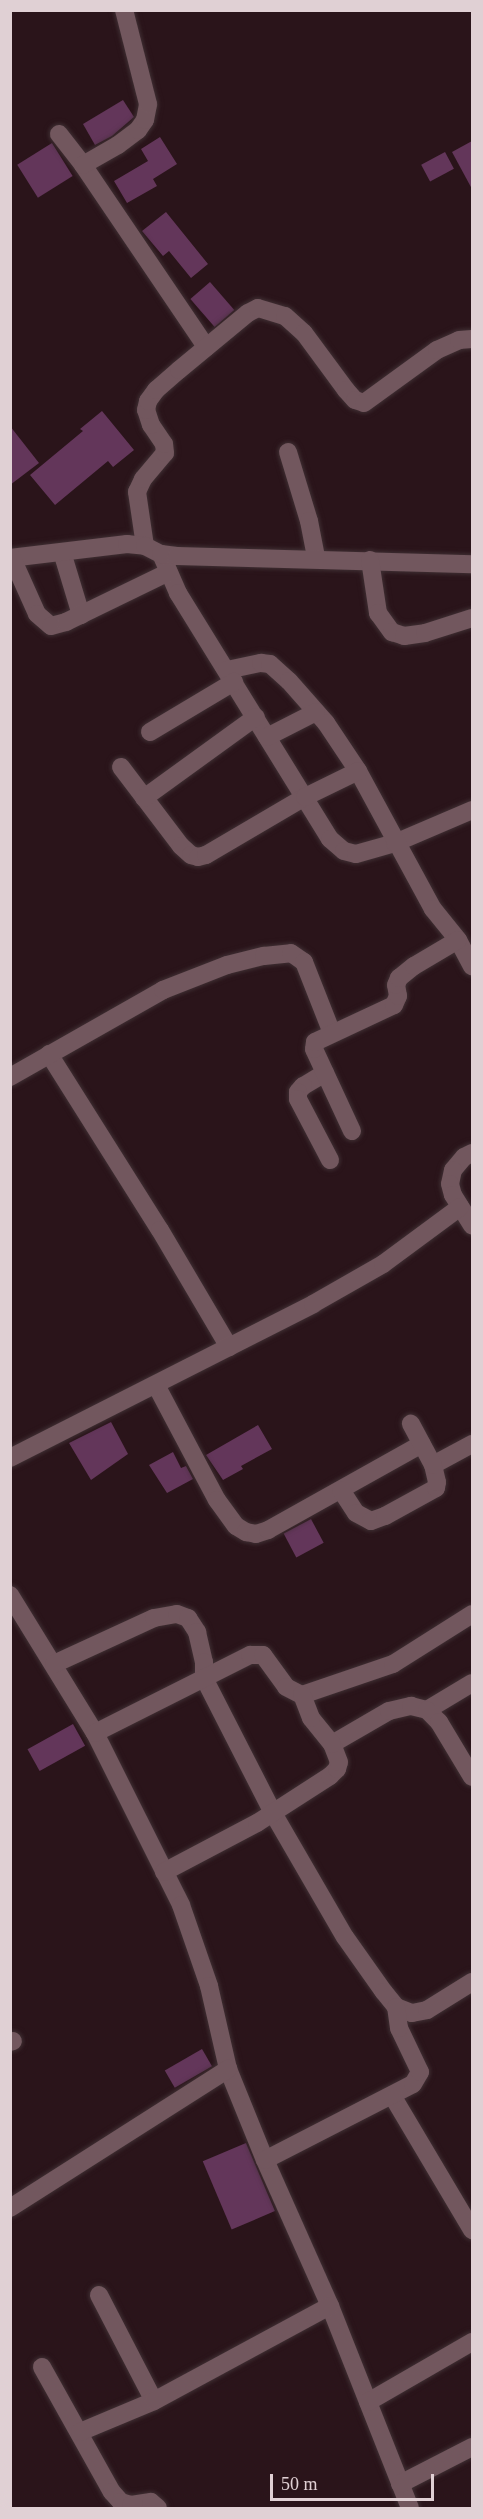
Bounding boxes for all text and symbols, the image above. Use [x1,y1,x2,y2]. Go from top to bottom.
scale bar [273,2462,436,2500]
text: 50 m [281,2474,318,2494]

